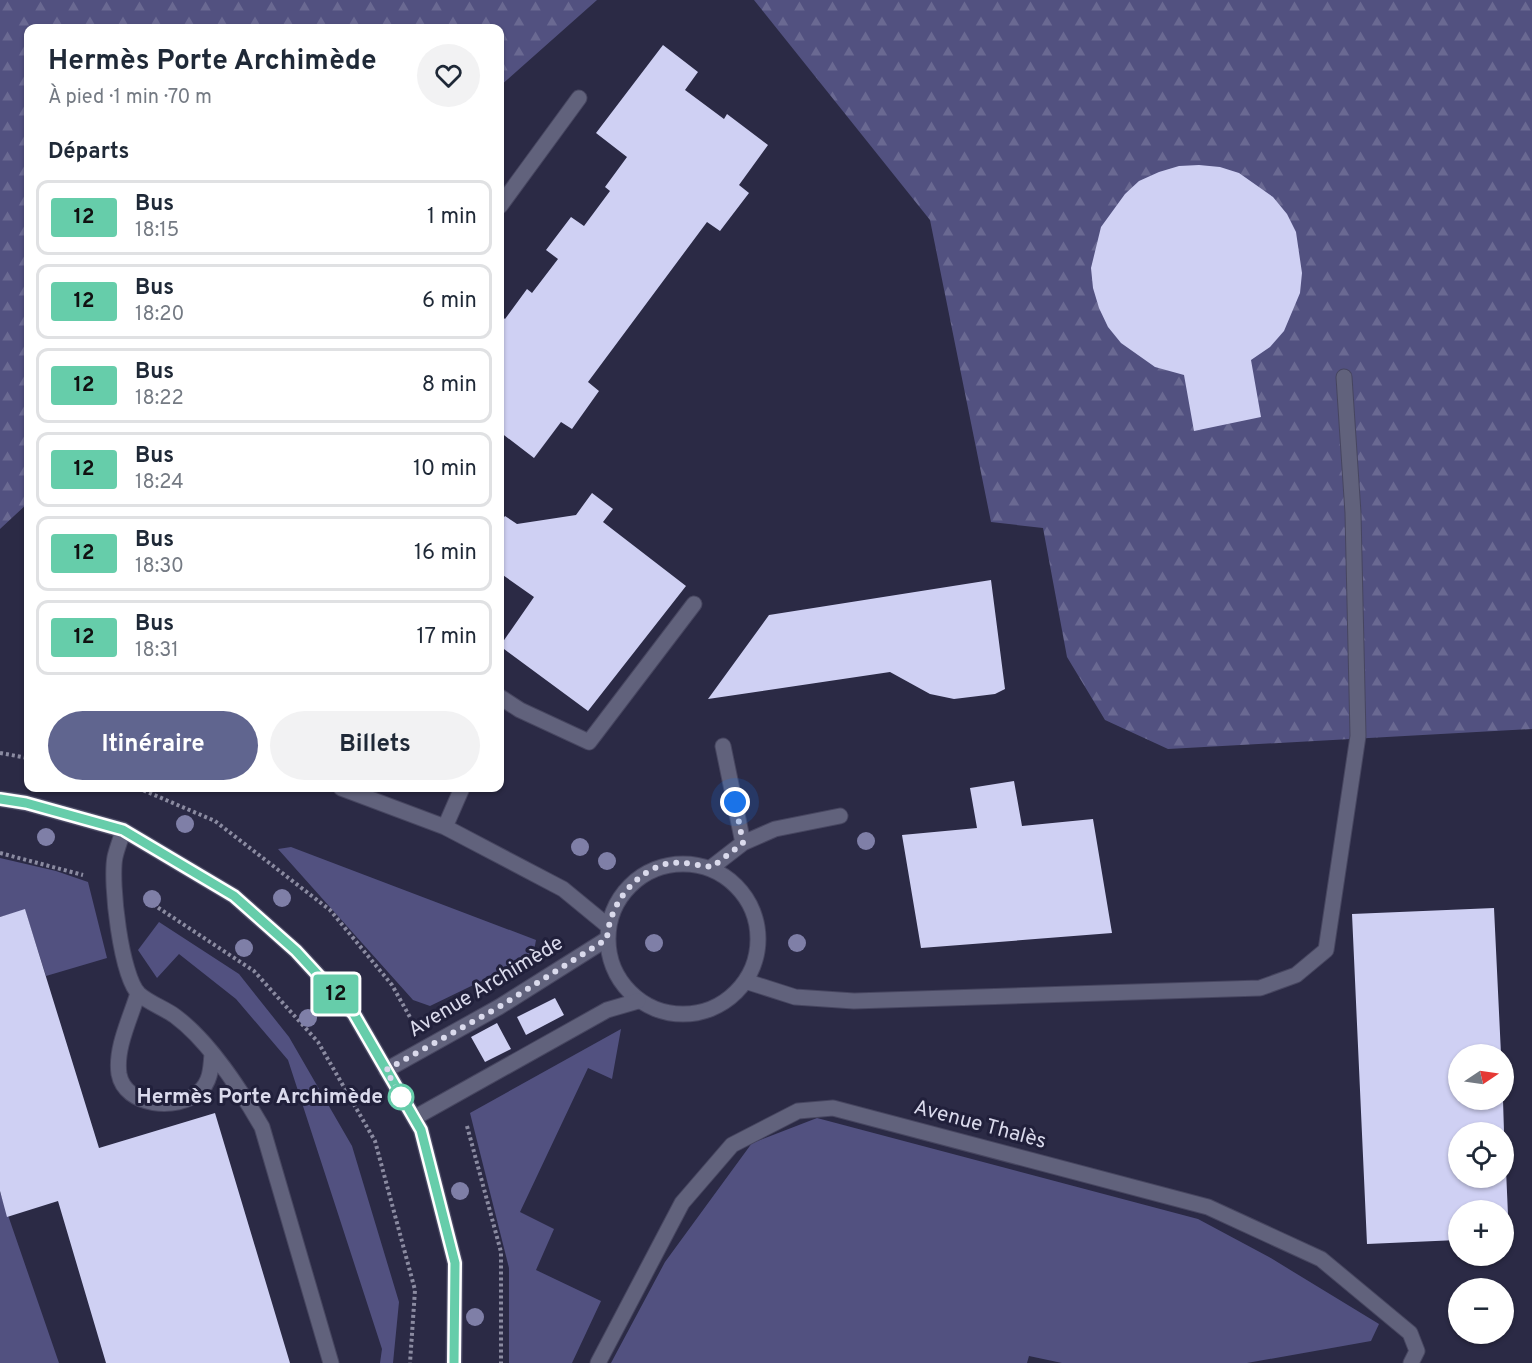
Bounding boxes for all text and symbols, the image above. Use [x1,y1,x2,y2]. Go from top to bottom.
text: Hermès Porte Archimède [48,44,377,80]
button: heart [417,44,480,107]
text: À pied · 1 min · 70 m [48,85,212,111]
text: Départs [48,139,129,166]
text: Bus [135,191,174,218]
text: 12 [73,204,95,231]
text: 1 min [427,204,477,231]
text: 18:15 [135,218,179,244]
text: Bus [135,275,174,302]
text: 12 [73,288,95,315]
text: 6 min [422,288,477,315]
text: 18:20 [135,302,184,328]
text: Bus [135,359,174,386]
text: 12 [73,372,95,399]
text: 8 min [422,372,477,399]
text: 18:22 [135,386,184,412]
text: Bus [135,443,174,470]
text: 12 [73,456,95,483]
text: 10 min [413,456,477,483]
text: 18:24 [135,470,184,496]
text: Bus [135,527,174,554]
text: 12 [73,540,95,567]
text: 16 min [414,540,477,567]
text: 18:30 [135,554,184,580]
text: Bus [135,611,174,638]
text: 12 [73,624,95,651]
text: 17 min [417,624,477,651]
text: 18:31 [135,638,179,664]
button: Itinéraire [48,711,258,780]
button: Billets [270,711,480,780]
your location [720,787,750,817]
street label: Avenue Archimède [403,930,569,1044]
line badge: 12 [309,974,363,1014]
text: 12 [325,981,347,1008]
north arrow [1448,1044,1514,1110]
map controls [1448,1044,1514,1344]
place label: Hermès Porte Archimède [137,1084,383,1111]
marker: Hermès Porte Archimède [388,1084,414,1110]
street label: Avenue Thalès [911,1094,1049,1156]
button: locate [1448,1122,1514,1188]
button: + [1448,1200,1514,1266]
button: − [1448,1278,1514,1344]

